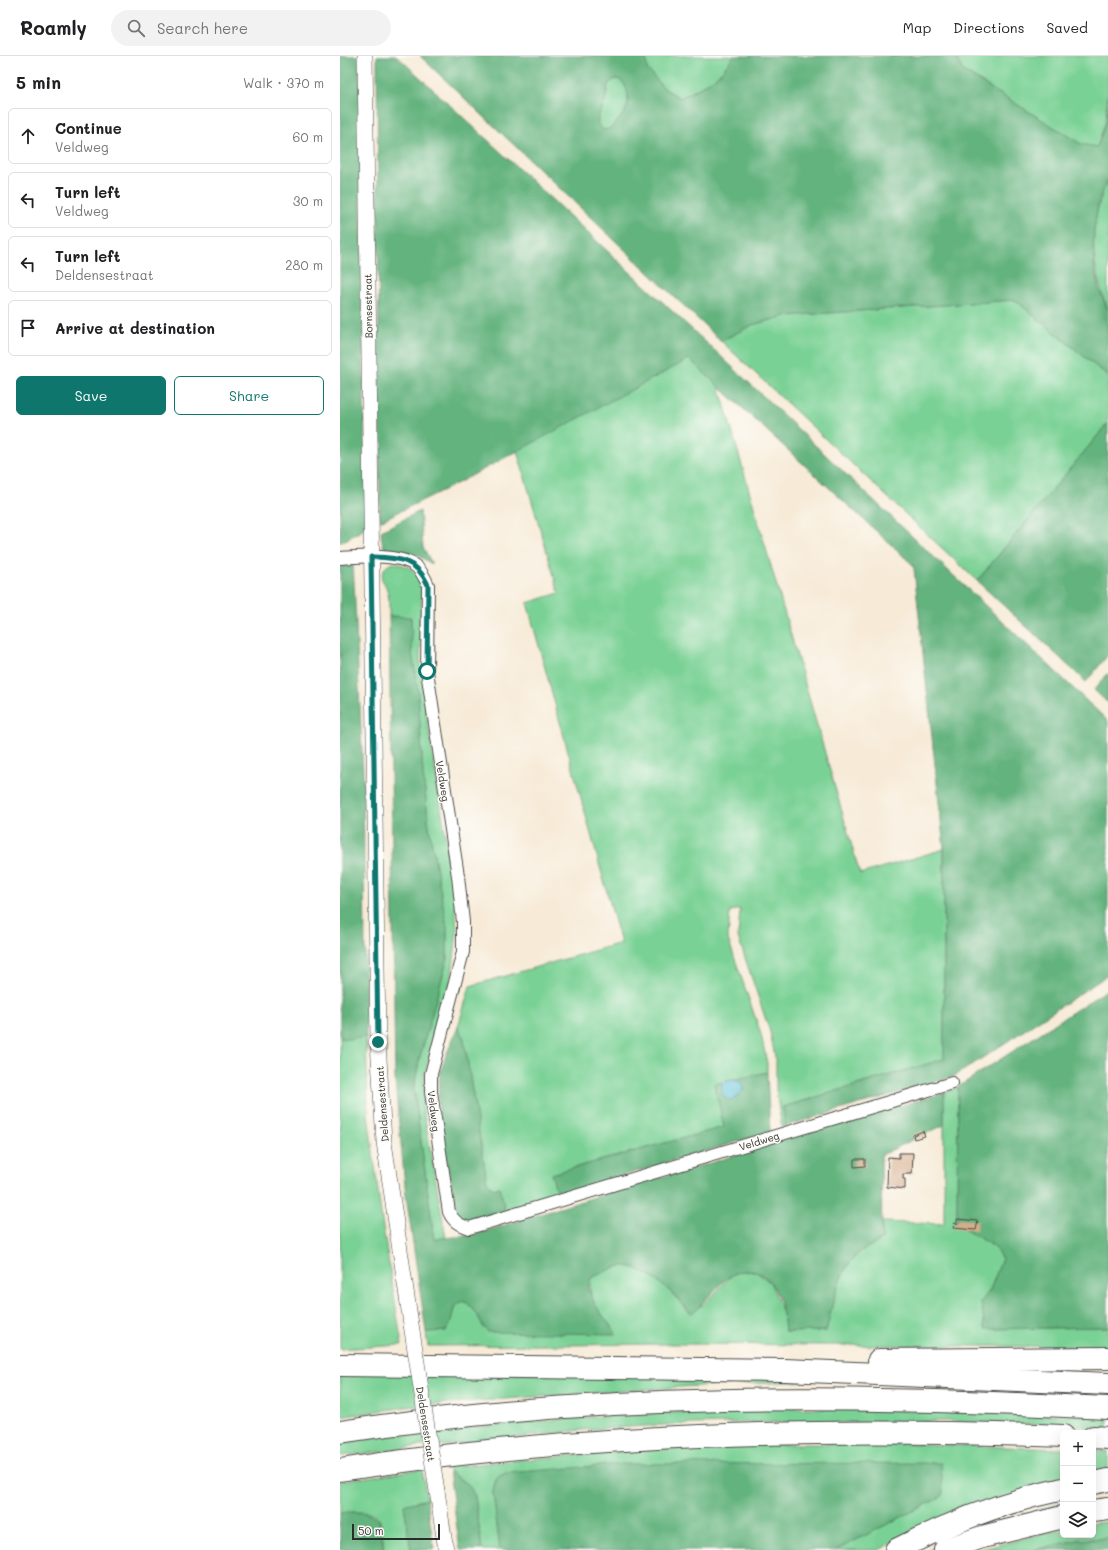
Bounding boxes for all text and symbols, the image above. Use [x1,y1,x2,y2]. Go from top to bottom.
search box [111,10,391,46]
text: Roamly [20,15,87,40]
icon: search [125,17,147,39]
text: Search here [157,18,248,38]
text: Map [903,18,931,37]
text: Directions [953,18,1024,37]
text: Saved [1046,18,1088,37]
text: 5 min [16,71,61,93]
text: Walk · 370 m [243,74,324,91]
text: Continue [55,118,122,138]
icon: ahead [17,125,39,147]
text: 60 m [293,128,323,145]
text: Veldweg [55,138,109,155]
text: Turn left [55,182,120,202]
icon: left [17,189,39,211]
text: 30 m [293,192,323,209]
text: Veldweg [55,202,109,219]
text: Turn left [55,246,120,266]
icon: left [17,253,39,275]
text: 280 m [285,256,323,273]
text: Deldensestraat [55,266,154,283]
street label: Bornsestraat [360,273,376,339]
icon: arrive [17,317,39,339]
text: Arrive at destination [55,318,215,338]
button: Save [16,376,166,415]
button: Share [174,376,324,415]
route start [418,662,436,680]
street label: Veldweg [433,760,453,803]
route end [369,1033,387,1051]
street label: Deldensestraat [372,1066,392,1142]
street label: Veldweg [425,1090,443,1133]
street label: Veldweg [737,1128,781,1154]
street label: Deldensestraat [413,1385,439,1463]
map controls [1060,1430,1096,1538]
button: + [1060,1430,1096,1466]
button: − [1060,1466,1096,1502]
button: layers [1060,1502,1096,1538]
scale bar [352,1522,440,1541]
text: 50 m [358,1523,384,1538]

